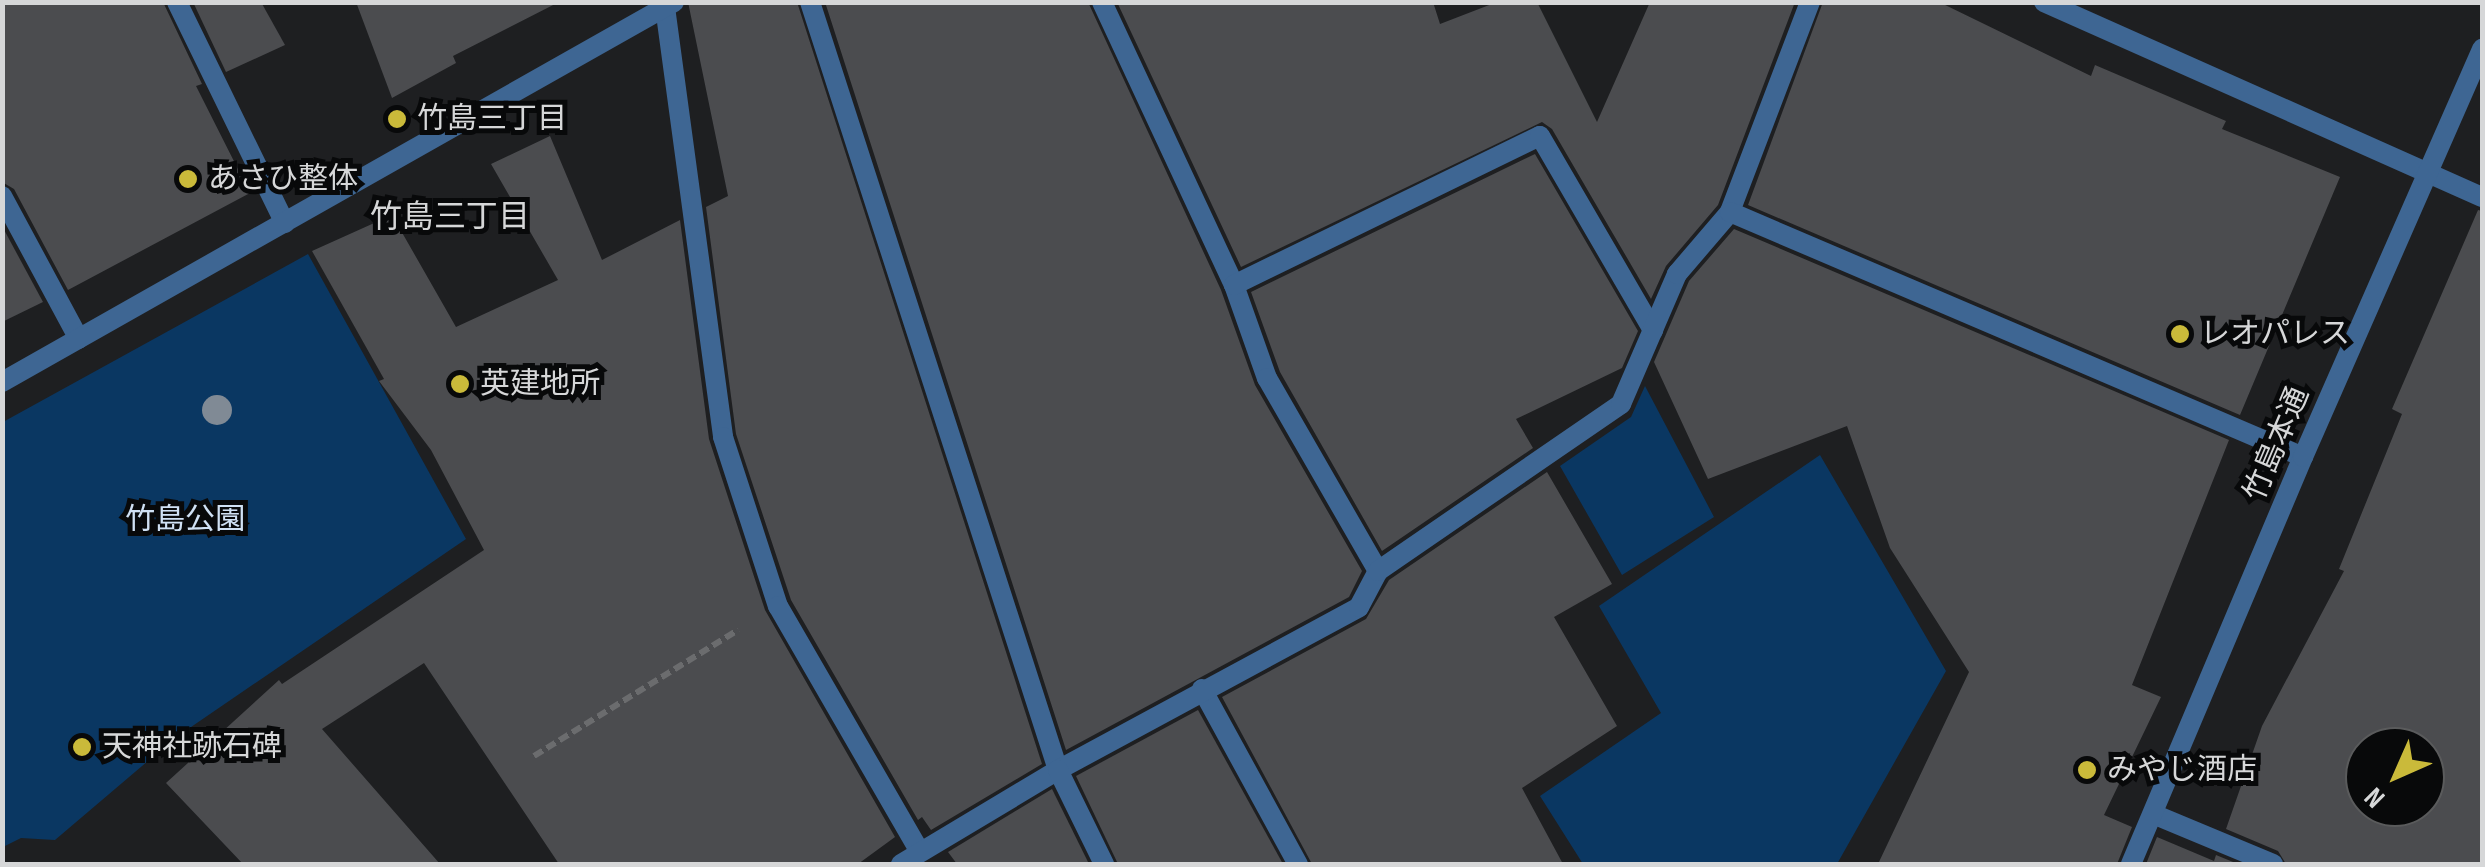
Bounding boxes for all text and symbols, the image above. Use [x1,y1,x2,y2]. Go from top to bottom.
place label: 竹島三丁目 [417,101,567,137]
marker: 竹島三丁目 [386,108,408,130]
place label: あさひ整体 [208,161,358,197]
marker: あさひ整体 [177,168,199,190]
district label: 竹島三丁目 [370,199,530,237]
place label: レオパレス [2200,316,2350,352]
marker: レオパレス [2169,323,2191,345]
place label: 英建地所 [480,366,600,402]
marker: 英建地所 [449,373,471,395]
street label: 竹島本通 [2237,382,2317,506]
park label: 竹島公園 [125,502,245,538]
north arrow [2345,727,2445,827]
place label: 天神社跡石碑 [102,729,282,765]
marker: 天神社跡石碑 [71,736,93,758]
place label: みやじ酒店 [2107,752,2257,788]
marker: みやじ酒店 [2076,759,2098,781]
text: N [2358,780,2392,814]

